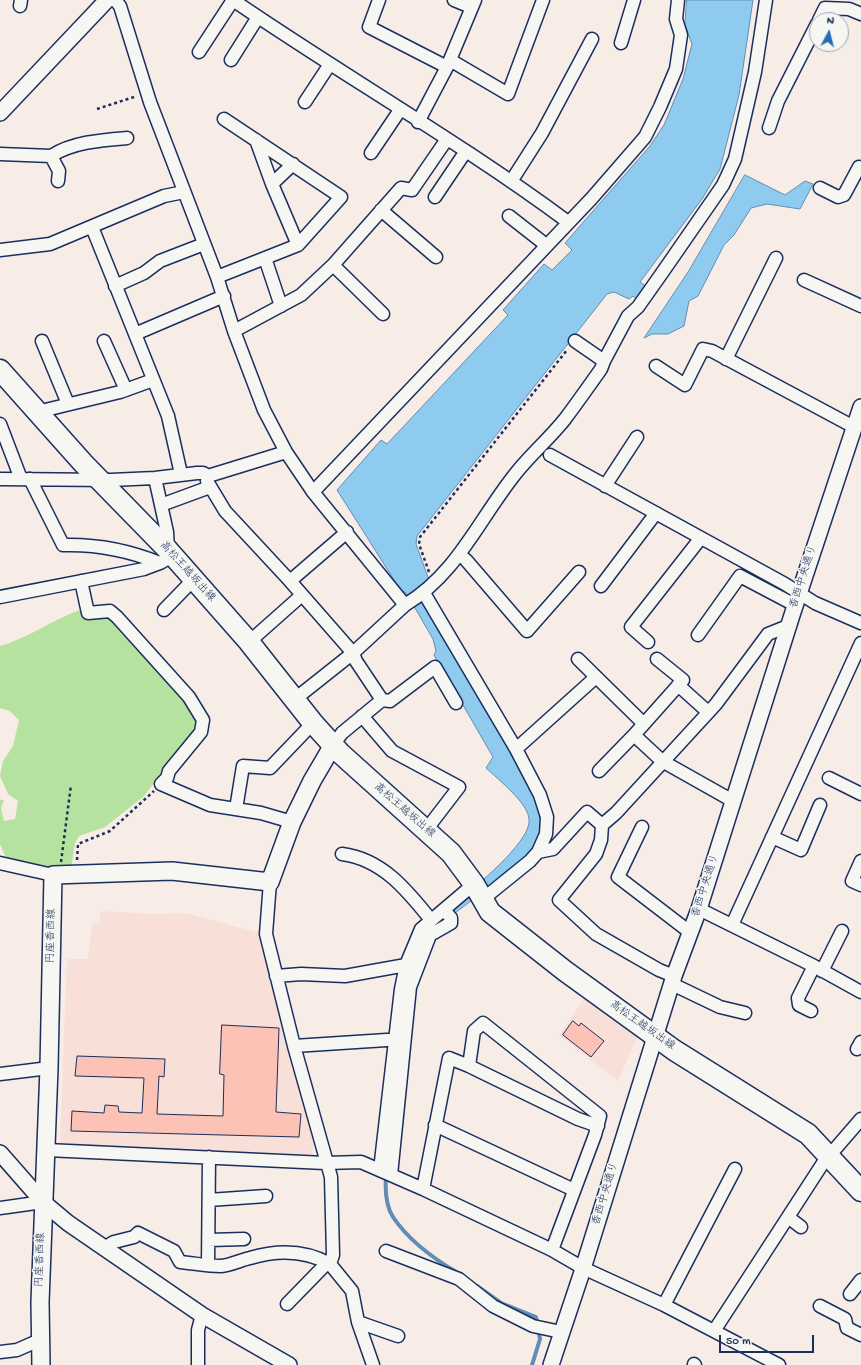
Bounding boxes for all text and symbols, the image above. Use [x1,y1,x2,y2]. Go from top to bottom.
north arrow [809,12,849,52]
text: N [826,15,835,27]
street label: 高松王越坂出線 [156,539,218,605]
street label: 香西中央通り [788,544,820,610]
street label: 高松王越坂出線 [371,781,437,841]
street label: 香西中央通り [690,853,722,919]
street label: 円座香西線 [45,908,59,964]
street label: 高松王越坂出線 [607,999,677,1053]
street label: 香西中央通り [590,1161,622,1227]
street label: 円座香西線 [33,1232,49,1288]
scale bar [721,1327,816,1353]
text: 50 m [726,1335,751,1349]

